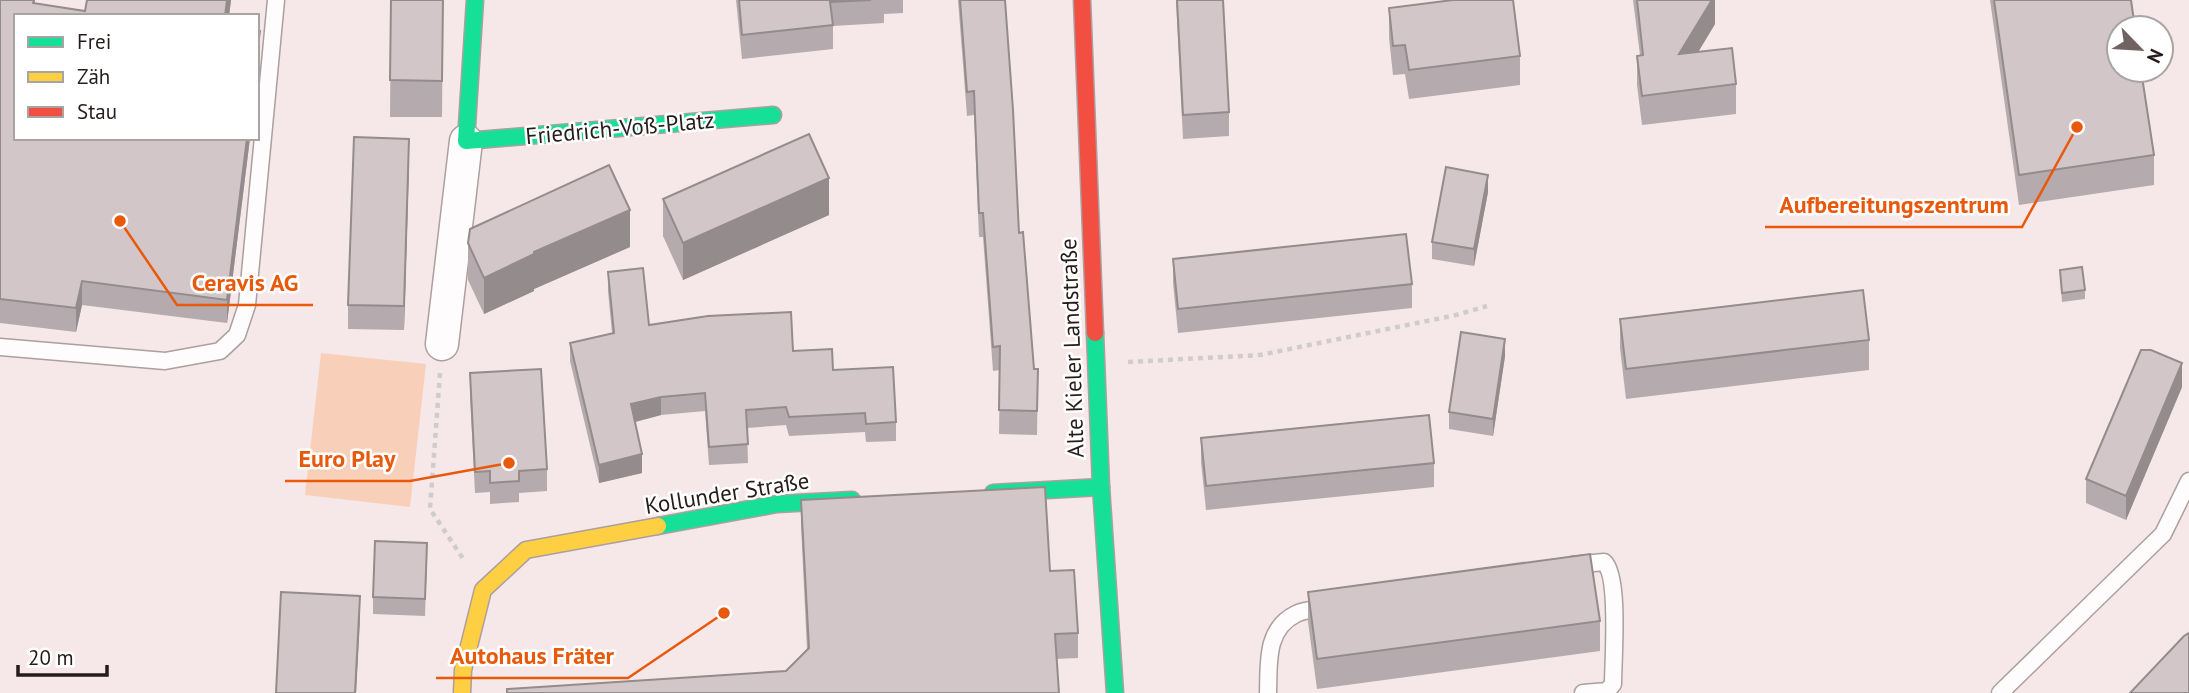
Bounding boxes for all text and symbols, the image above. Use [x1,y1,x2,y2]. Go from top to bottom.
legend [14,14,259,140]
north arrow [2105,14,2175,84]
text: Frei [77,28,111,55]
text: N [2142,45,2169,67]
text: Zäh [77,63,110,90]
text: Stau [77,98,117,125]
street label: Friedrich-Voß-Platz [524,105,716,150]
callout: Aufbereitungszentrum [1765,182,2022,227]
text: Aufbereitungszentrum [1779,189,2009,220]
street label: Alte Kieler Landstraße [1053,238,1090,458]
callout: Ceravis AG [177,260,313,305]
text: Ceravis AG [192,267,298,298]
callout: Euro Play [285,436,410,481]
text: Euro Play [299,443,396,474]
street label: Kollunder Straße [643,465,811,520]
callout: Autohaus Fräter [436,633,628,678]
scale bar [18,634,107,678]
text: Autohaus Fräter [450,640,615,671]
text: 20 m [28,644,74,671]

